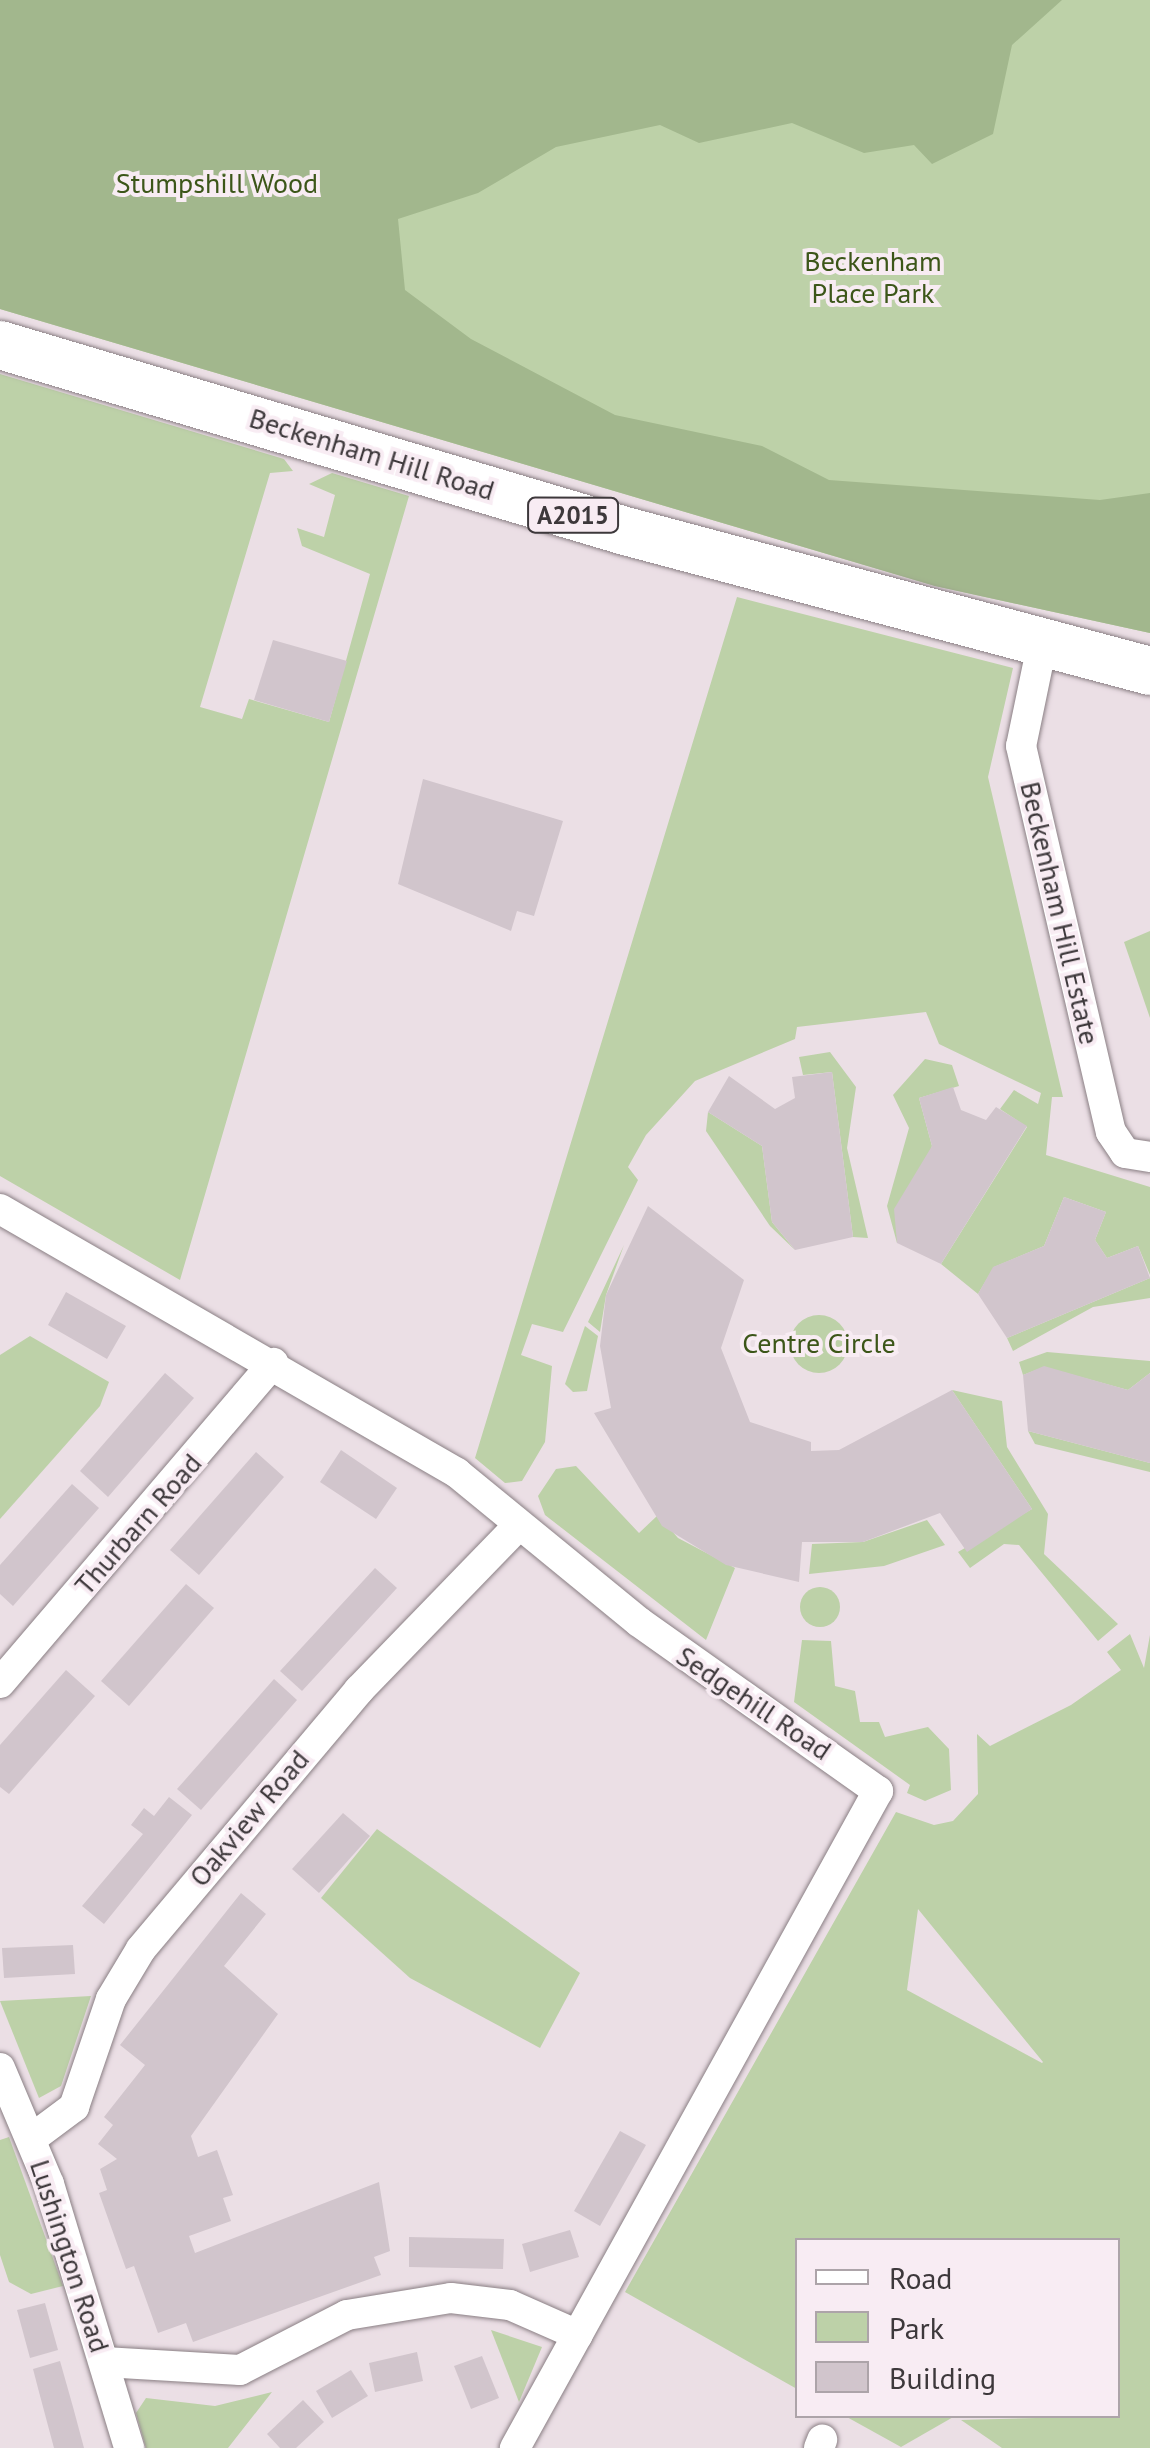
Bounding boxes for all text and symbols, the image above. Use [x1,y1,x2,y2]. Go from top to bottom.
park label: Stumpshill Wood [116,166,318,200]
park label: Beckenham Place Park [804,244,942,310]
street label: Beckenham Hill Road [245,401,499,507]
road number: A2015 [526,495,620,535]
street label: Beckenham Hill Estate [1013,778,1107,1048]
park label: Centre Circle [742,1326,896,1360]
street label: Thurbarn Road [68,1447,208,1601]
street label: Sedgehill Road [670,1639,838,1767]
street label: Oakview Road [182,1743,316,1893]
street label: Lushington Road [23,2156,117,2356]
legend [795,2238,1120,2418]
text: Road [889,2258,953,2297]
text: Park [889,2308,944,2347]
text: Building [889,2358,996,2397]

